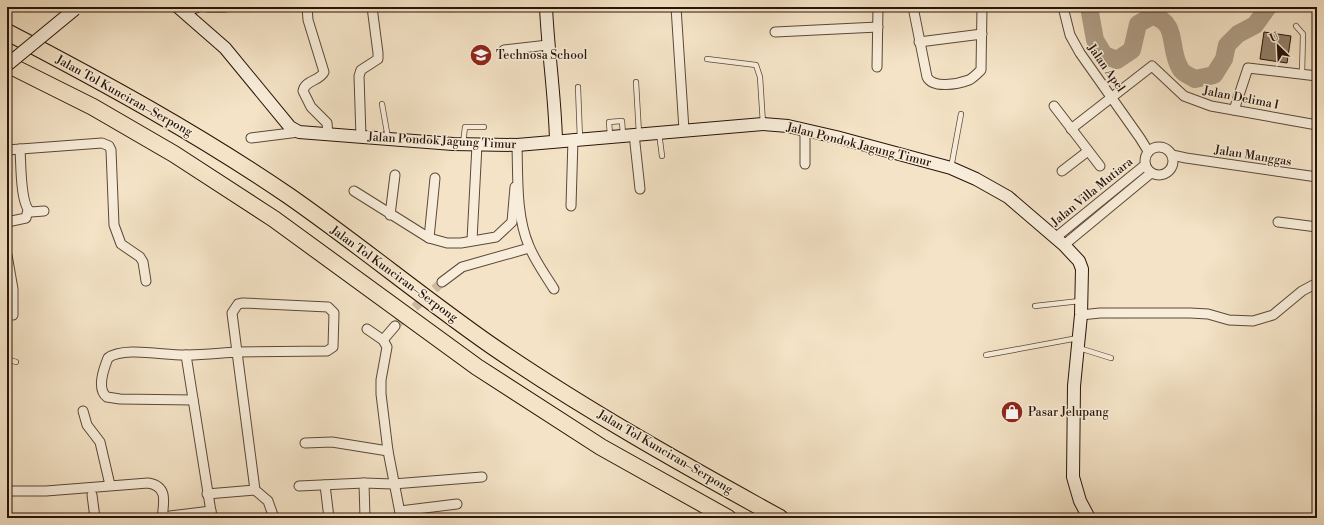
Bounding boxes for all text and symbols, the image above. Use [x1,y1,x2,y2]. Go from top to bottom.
north arrow [1258,26,1298,66]
text: U [1268,29,1282,46]
street label: Jalan Apel [1083,40,1128,95]
school or university icon: Technosa School [468,42,494,68]
place label: Technosa School [496,48,588,63]
street label: Jalan Tol Kunciran–Serpong [52,52,196,140]
street label: Jalan Delima I [1201,83,1281,113]
street label: Jalan Pondok Jagung Timur [784,119,933,170]
street label: Jalan Pondok Jagung Timur [366,130,517,152]
street label: Jalan Manggas [1212,142,1293,170]
street label: Jalan Villa Mutiara [1047,154,1137,230]
street label: Jalan Tol Kunciran–Serpong [327,222,461,326]
shop icon: Pasar Jelupang [999,399,1025,425]
place label: Pasar Jelupang [1028,405,1109,420]
street label: Jalan Tol Kunciran–Serpong [594,407,736,497]

